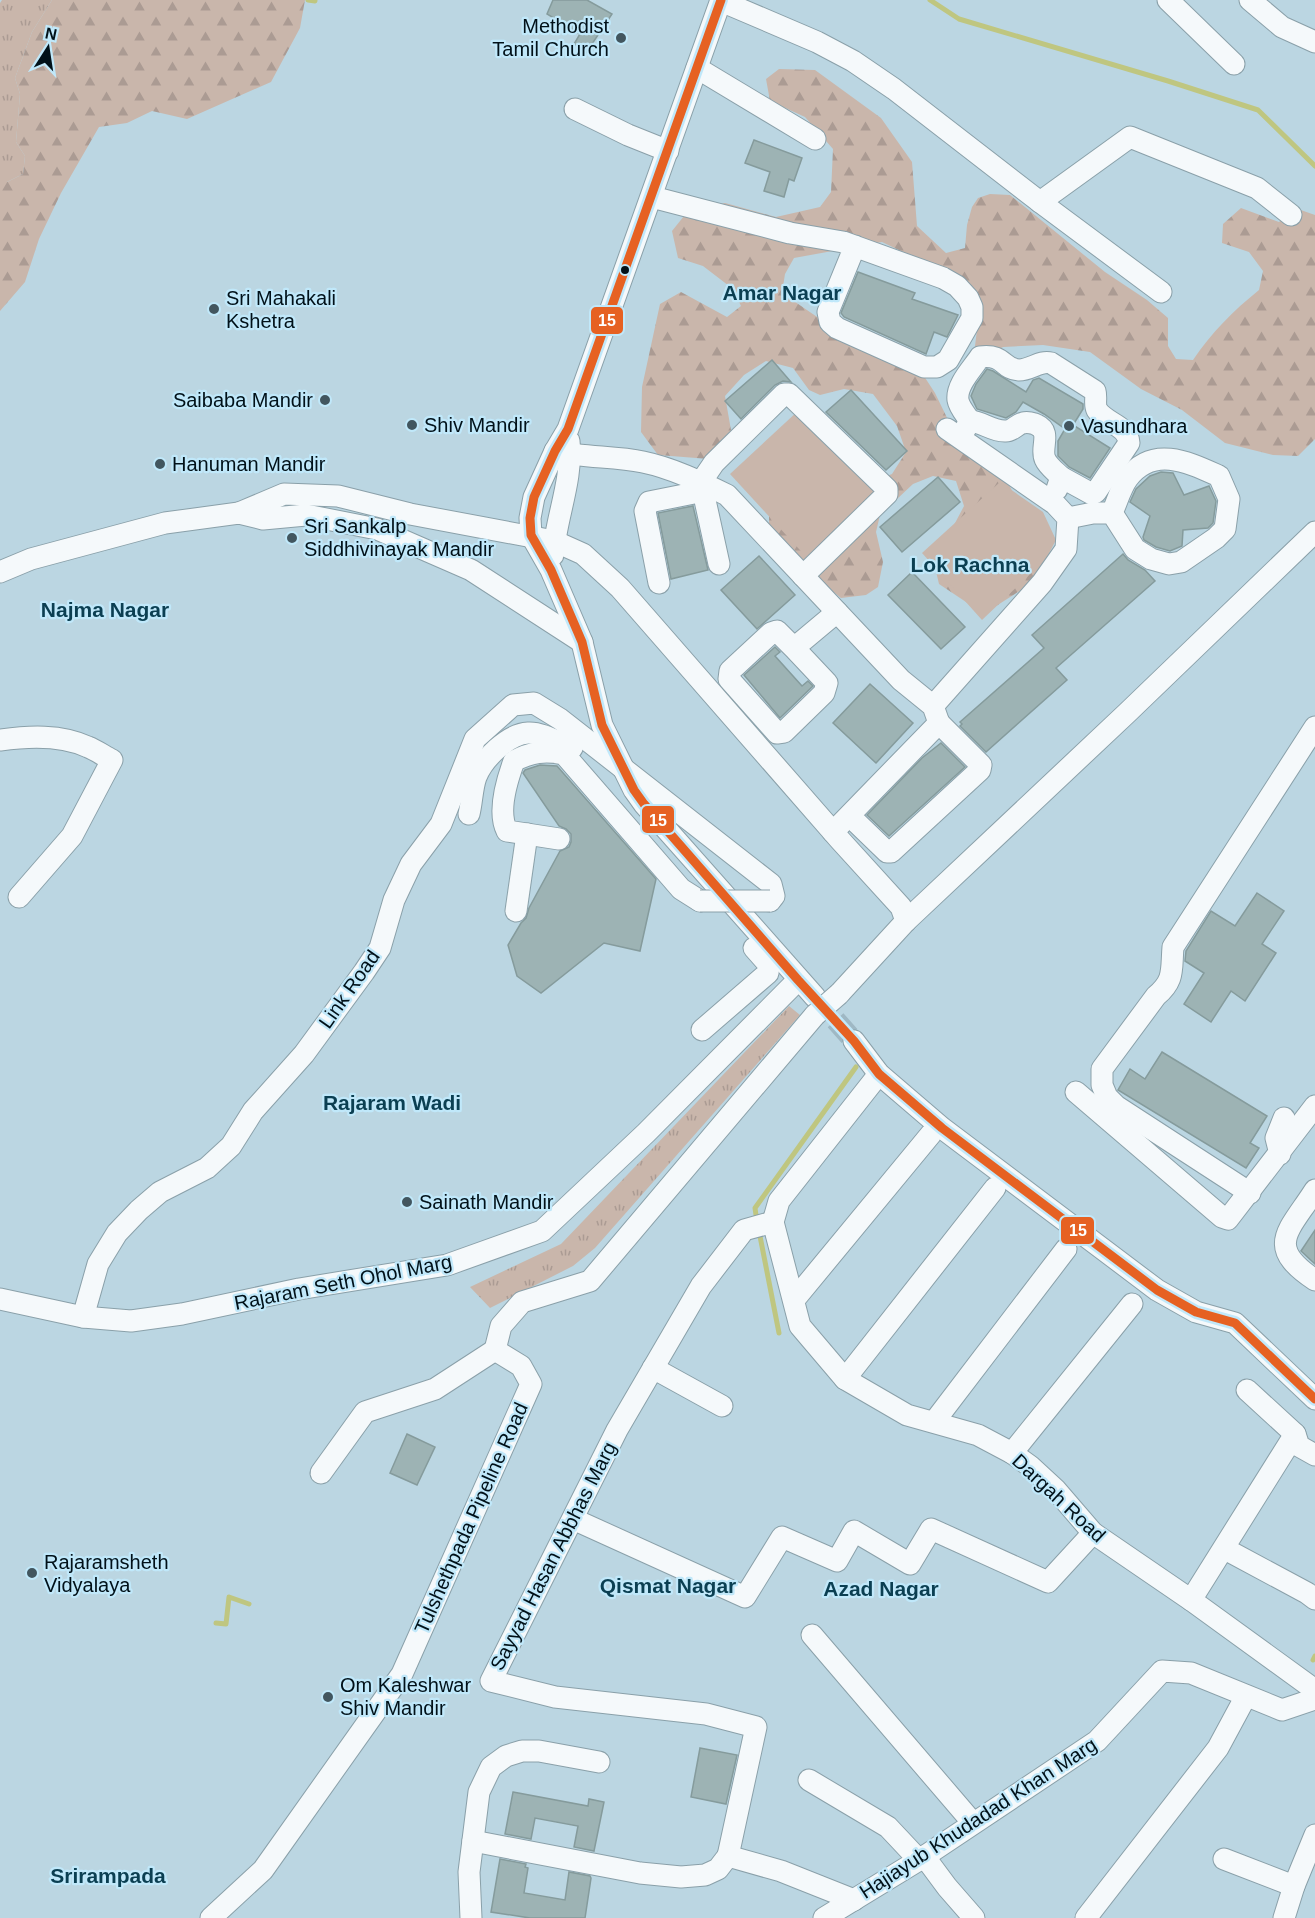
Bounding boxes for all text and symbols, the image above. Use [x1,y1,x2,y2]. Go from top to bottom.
place label: Methodist Tamil Church [492,15,609,60]
north arrow [18,18,78,78]
text: N [44,24,58,43]
marker: Methodist Tamil Church [614,31,628,45]
unlabelled marker [619,264,631,276]
district label: Amar Nagar [722,281,842,304]
place label: Sri Mahakali Kshetra [226,287,336,332]
marker: Sri Mahakali Kshetra [207,302,221,316]
line badge: 15 [590,306,624,335]
text: 15 [598,312,616,329]
place label: Saibaba Mandir [173,389,313,411]
marker: Saibaba Mandir [318,393,332,407]
place label: Shiv Mandir [424,414,530,436]
place label: Vasundhara [1081,415,1188,437]
marker: Shiv Mandir [405,418,419,432]
marker: Vasundhara [1062,419,1076,433]
place label: Hanuman Mandir [172,453,326,475]
marker: Hanuman Mandir [153,457,167,471]
place label: Sri Sankalp Siddhivinayak Mandir [304,515,494,560]
marker: Sri Sankalp Siddhivinayak Mandir [285,531,299,545]
district label: Lok Rachna [910,553,1030,576]
district label: Najma Nagar [41,598,169,621]
line badge: 15 [641,805,675,834]
text: 15 [649,812,667,829]
street label: Link Road [314,946,384,1032]
district label: Rajaram Wadi [323,1091,461,1114]
place label: Sainath Mandir [419,1191,554,1213]
marker: Sainath Mandir [400,1195,414,1209]
line badge: 15 [1060,1216,1095,1245]
text: 15 [1069,1222,1087,1239]
street label: Rajaram Seth Ohol Marg [232,1250,454,1314]
street label: Tulshethpada Pipeline Road [410,1399,532,1637]
street label: Sayyad Hasan Abbhas Marg [486,1438,620,1674]
street label: Dargah Road [1008,1449,1110,1547]
place label: Rajaramsheth Vidyalaya [44,1551,169,1596]
marker: Rajaramsheth Vidyalaya [25,1566,39,1580]
district label: Qismat Nagar [600,1574,736,1597]
district label: Azad Nagar [823,1577,939,1600]
place label: Om Kaleshwar Shiv Mandir [340,1674,471,1719]
marker: Om Kaleshwar Shiv Mandir [321,1690,335,1704]
street label: Hajiayub Khudadad Khan Marg [855,1733,1101,1903]
district label: Srirampada [50,1864,166,1887]

